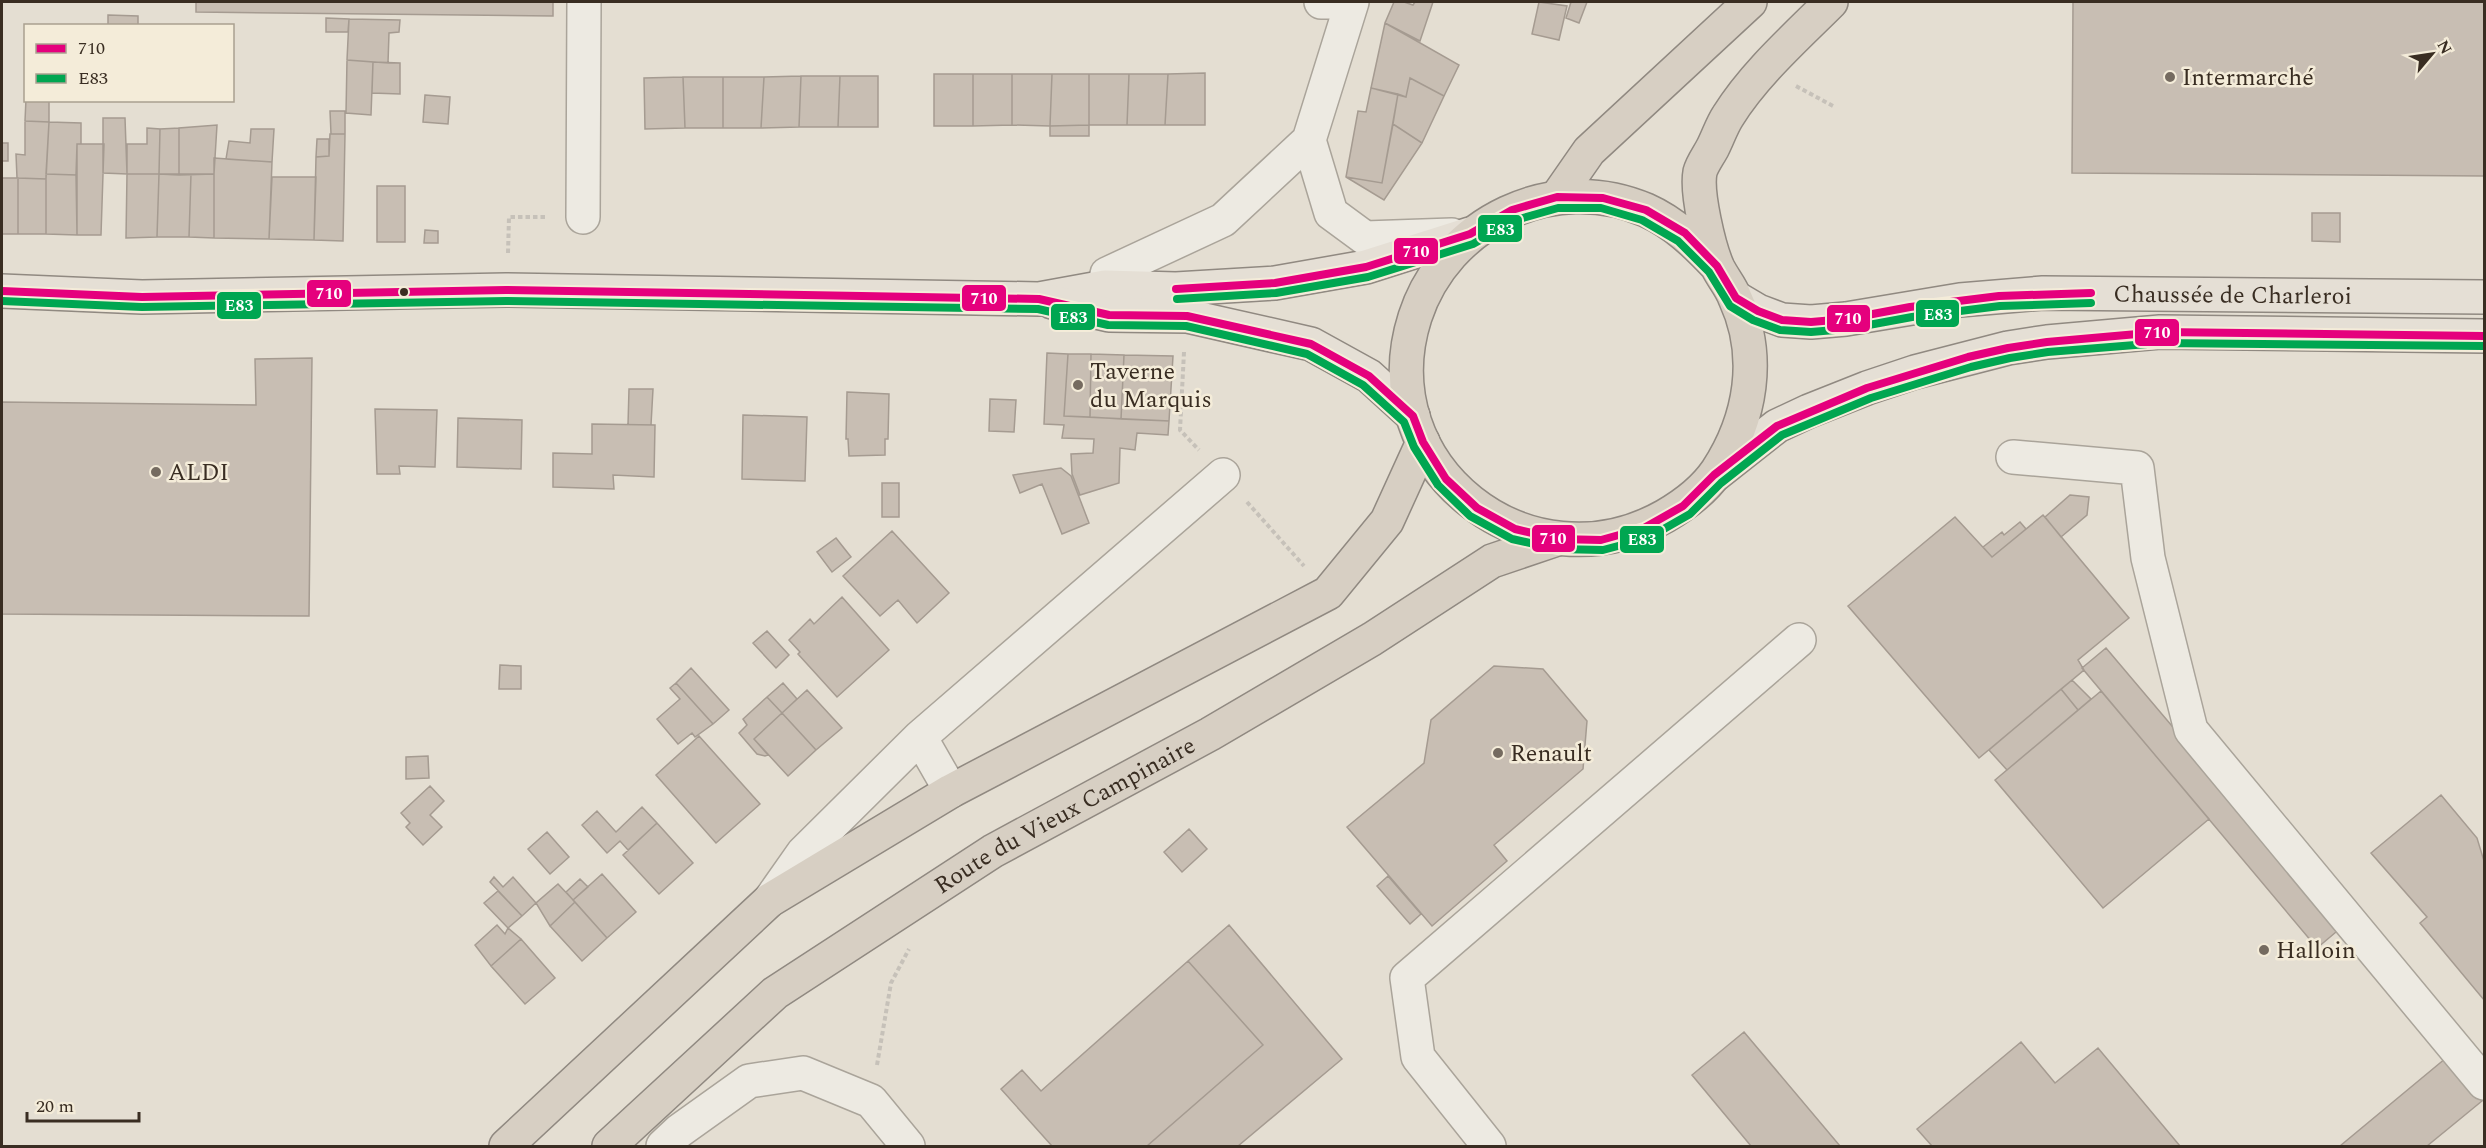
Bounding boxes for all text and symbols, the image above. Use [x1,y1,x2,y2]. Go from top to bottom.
legend [24,24,234,102]
north arrow [2402,24,2462,84]
text: 710 [78,35,105,62]
text: N [2431,36,2458,59]
place label: Intermarché [2182,60,2314,96]
text: E83 [78,65,108,92]
marker: Intermarché [2163,70,2177,84]
line badge: E83 [1477,214,1523,243]
text: E83 [1486,218,1514,242]
line badge: 710 [1393,237,1439,265]
text: 710 [1403,240,1429,264]
street label: Chaussée de Charleroi [2113,277,2352,315]
line badge: 710 [306,279,352,308]
text: 710 [316,282,342,306]
line badge: 710 [961,284,1007,312]
unlabelled marker [398,286,410,298]
text: 710 [971,287,997,311]
line badge: E83 [216,291,262,320]
text: E83 [225,294,253,318]
line badge: E83 [1915,299,1960,328]
line badge: E83 [1050,303,1096,331]
text: E83 [1924,303,1952,327]
line badge: 710 [1826,304,1871,333]
text: E83 [1059,306,1087,330]
text: 710 [1835,307,1861,331]
line badge: 710 [2134,318,2180,347]
text: 710 [2144,321,2170,345]
place label: Taverne du Marquis [1090,354,1212,418]
marker: Taverne du Marquis [1071,378,1085,392]
place label: ALDI [168,455,229,491]
marker: ALDI [149,465,163,479]
line badge: 710 [1531,524,1576,553]
line badge: E83 [1619,525,1665,554]
text: 710 [1540,527,1566,551]
text: E83 [1628,528,1656,552]
street label: Route du Vieux Campinaire [927,728,1202,904]
place label: Renault [1510,736,1592,772]
marker: Renault [1491,746,1505,760]
place label: Halloin [2276,933,2356,969]
marker: Halloin [2257,943,2271,957]
scale bar [27,1085,140,1123]
text: 20 m [36,1093,74,1120]

